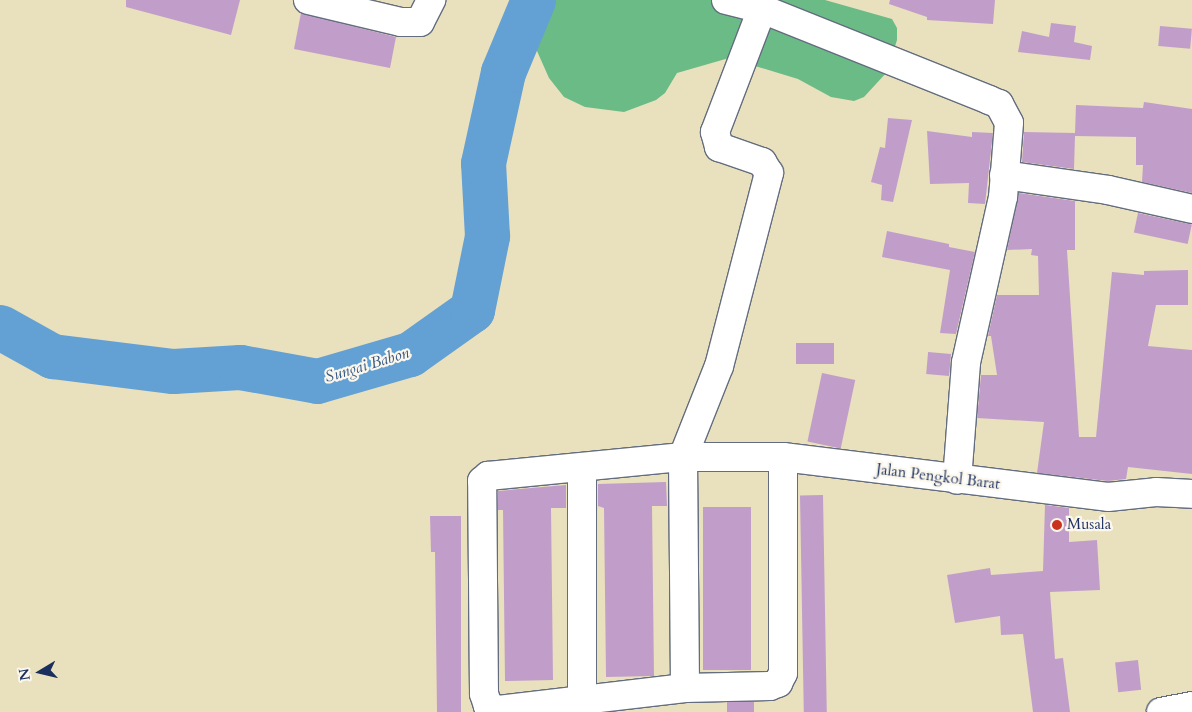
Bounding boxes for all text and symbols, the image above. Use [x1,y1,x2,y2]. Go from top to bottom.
water label: Sungai Babon [323,343,411,387]
street label: Jalan Pengkol Barat [875,460,1001,494]
place label: Musala [1067,516,1111,534]
marker: Musala [1051,519,1063,531]
north arrow [15,647,65,697]
text: N [14,667,35,682]

